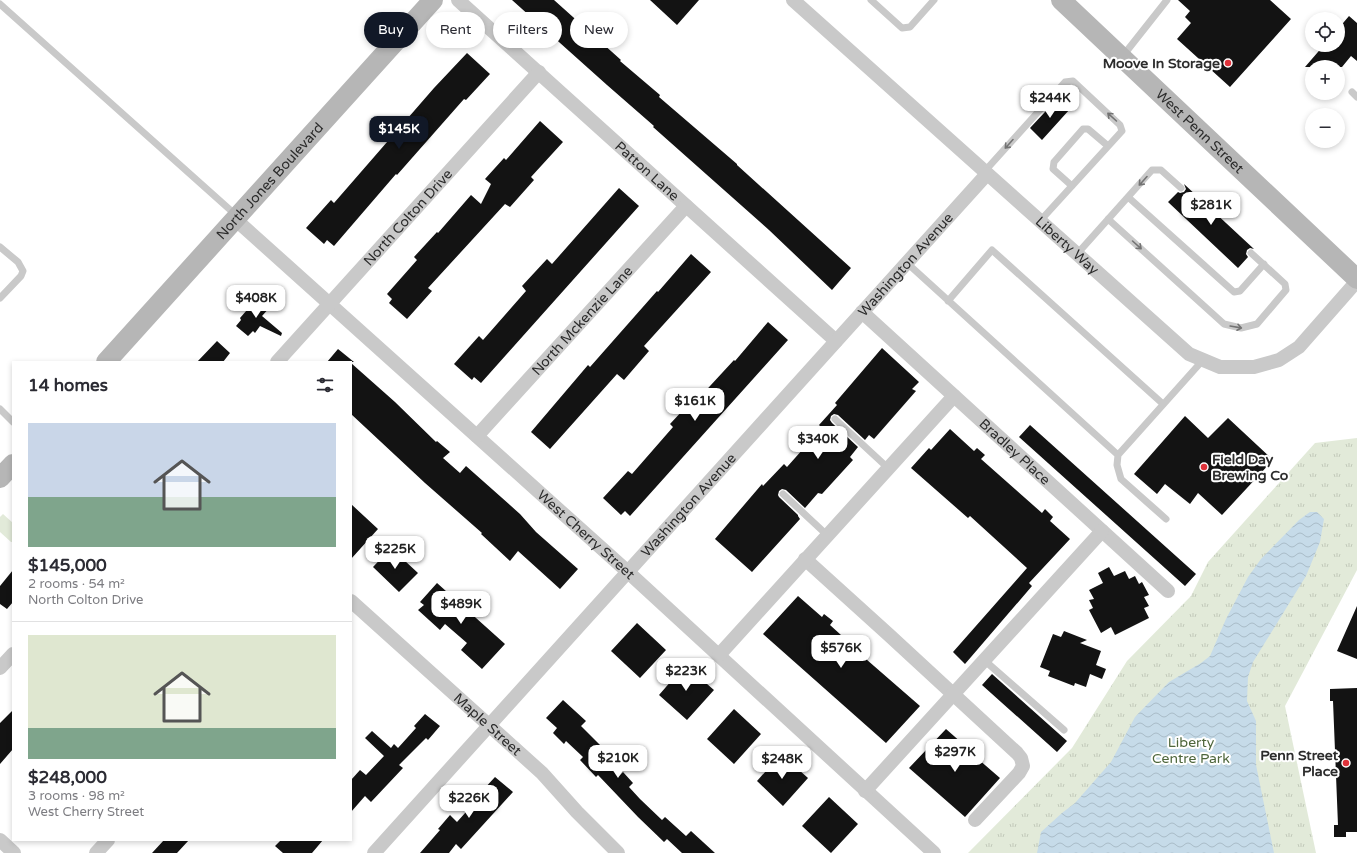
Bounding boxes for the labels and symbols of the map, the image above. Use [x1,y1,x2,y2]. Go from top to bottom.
place label: Moove In Storage [1103,55,1220,72]
marker: Moove In Storage [1223,58,1233,68]
pin: $244K [1022,85,1078,119]
street label: West Penn Street [1152,86,1248,177]
one-way arrow [1107,112,1117,122]
pin: $145K [371,116,427,150]
street label: North Jones Boulevard [213,119,327,243]
street label: Patton Lane [611,138,683,204]
one-way arrow [1005,139,1014,149]
street label: North Colton Drive [360,166,456,270]
one-way arrow [1138,175,1147,186]
pin: $281K [1183,192,1239,226]
street label: Washington Avenue [855,209,957,320]
street label: Liberty Way [1032,213,1103,279]
one-way arrow [1132,241,1142,250]
street label: North Mckenzie Lane [528,263,636,379]
pin: $408K [228,285,284,319]
one-way arrow [1230,323,1243,331]
pin: $161K [667,388,723,422]
street label: Bradley Place [976,415,1054,489]
pin: $340K [790,426,846,460]
street label: Washington Avenue [638,450,740,561]
place label: Field Day Brewing Co [1212,451,1289,484]
marker: Field Day Brewing Co [1199,462,1209,472]
street label: West Cherry Street [534,487,639,583]
pin: $225K [367,536,423,570]
pin: $489K [433,591,489,625]
pin: $576K [813,635,869,669]
pin: $223K [658,658,714,692]
street label: Maple Street [450,690,525,760]
park label: Liberty Centre Park [1152,734,1230,767]
pin: $297K [927,739,983,773]
pin: $210K [590,745,646,779]
pin: $248K [754,746,810,780]
place label: Penn Street Place [1260,747,1339,780]
marker: Penn Street Place [1341,758,1351,768]
pin: $226K [441,785,497,819]

